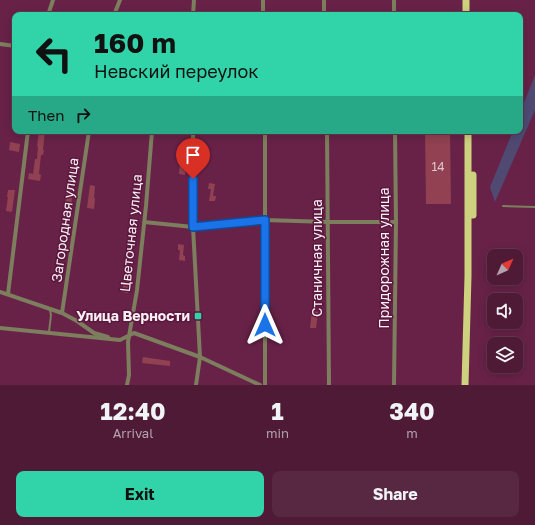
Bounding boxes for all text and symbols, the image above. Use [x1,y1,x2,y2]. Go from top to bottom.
text: 160 m [94,26,176,59]
icon: left [28,28,80,80]
text: Невский переулок [94,60,259,82]
icon: right [72,104,94,126]
text: Then [28,106,64,124]
pin [176,138,210,179]
icon: arrive [182,144,204,166]
street label: Загородная улица [47,156,82,283]
house number: 14 [431,159,445,174]
street label: Цветочная улица [116,173,145,293]
street label: Придорожная улица [375,187,392,329]
street label: Станичная улица [308,199,325,317]
north arrow [487,249,523,285]
map controls [487,249,523,373]
button: sound [487,293,523,329]
position arrow [244,304,286,346]
place label: Улица Верности [76,307,190,324]
marker: Улица Верности [193,311,203,321]
button: layers [487,337,523,373]
text: 12:40 [100,396,166,425]
text: 1 [271,396,284,425]
text: 340 [389,396,435,425]
text: Arrival [113,425,153,441]
text: min [266,425,289,441]
text: m [406,425,418,441]
button: Exit [16,471,264,517]
button: Share [272,471,519,517]

